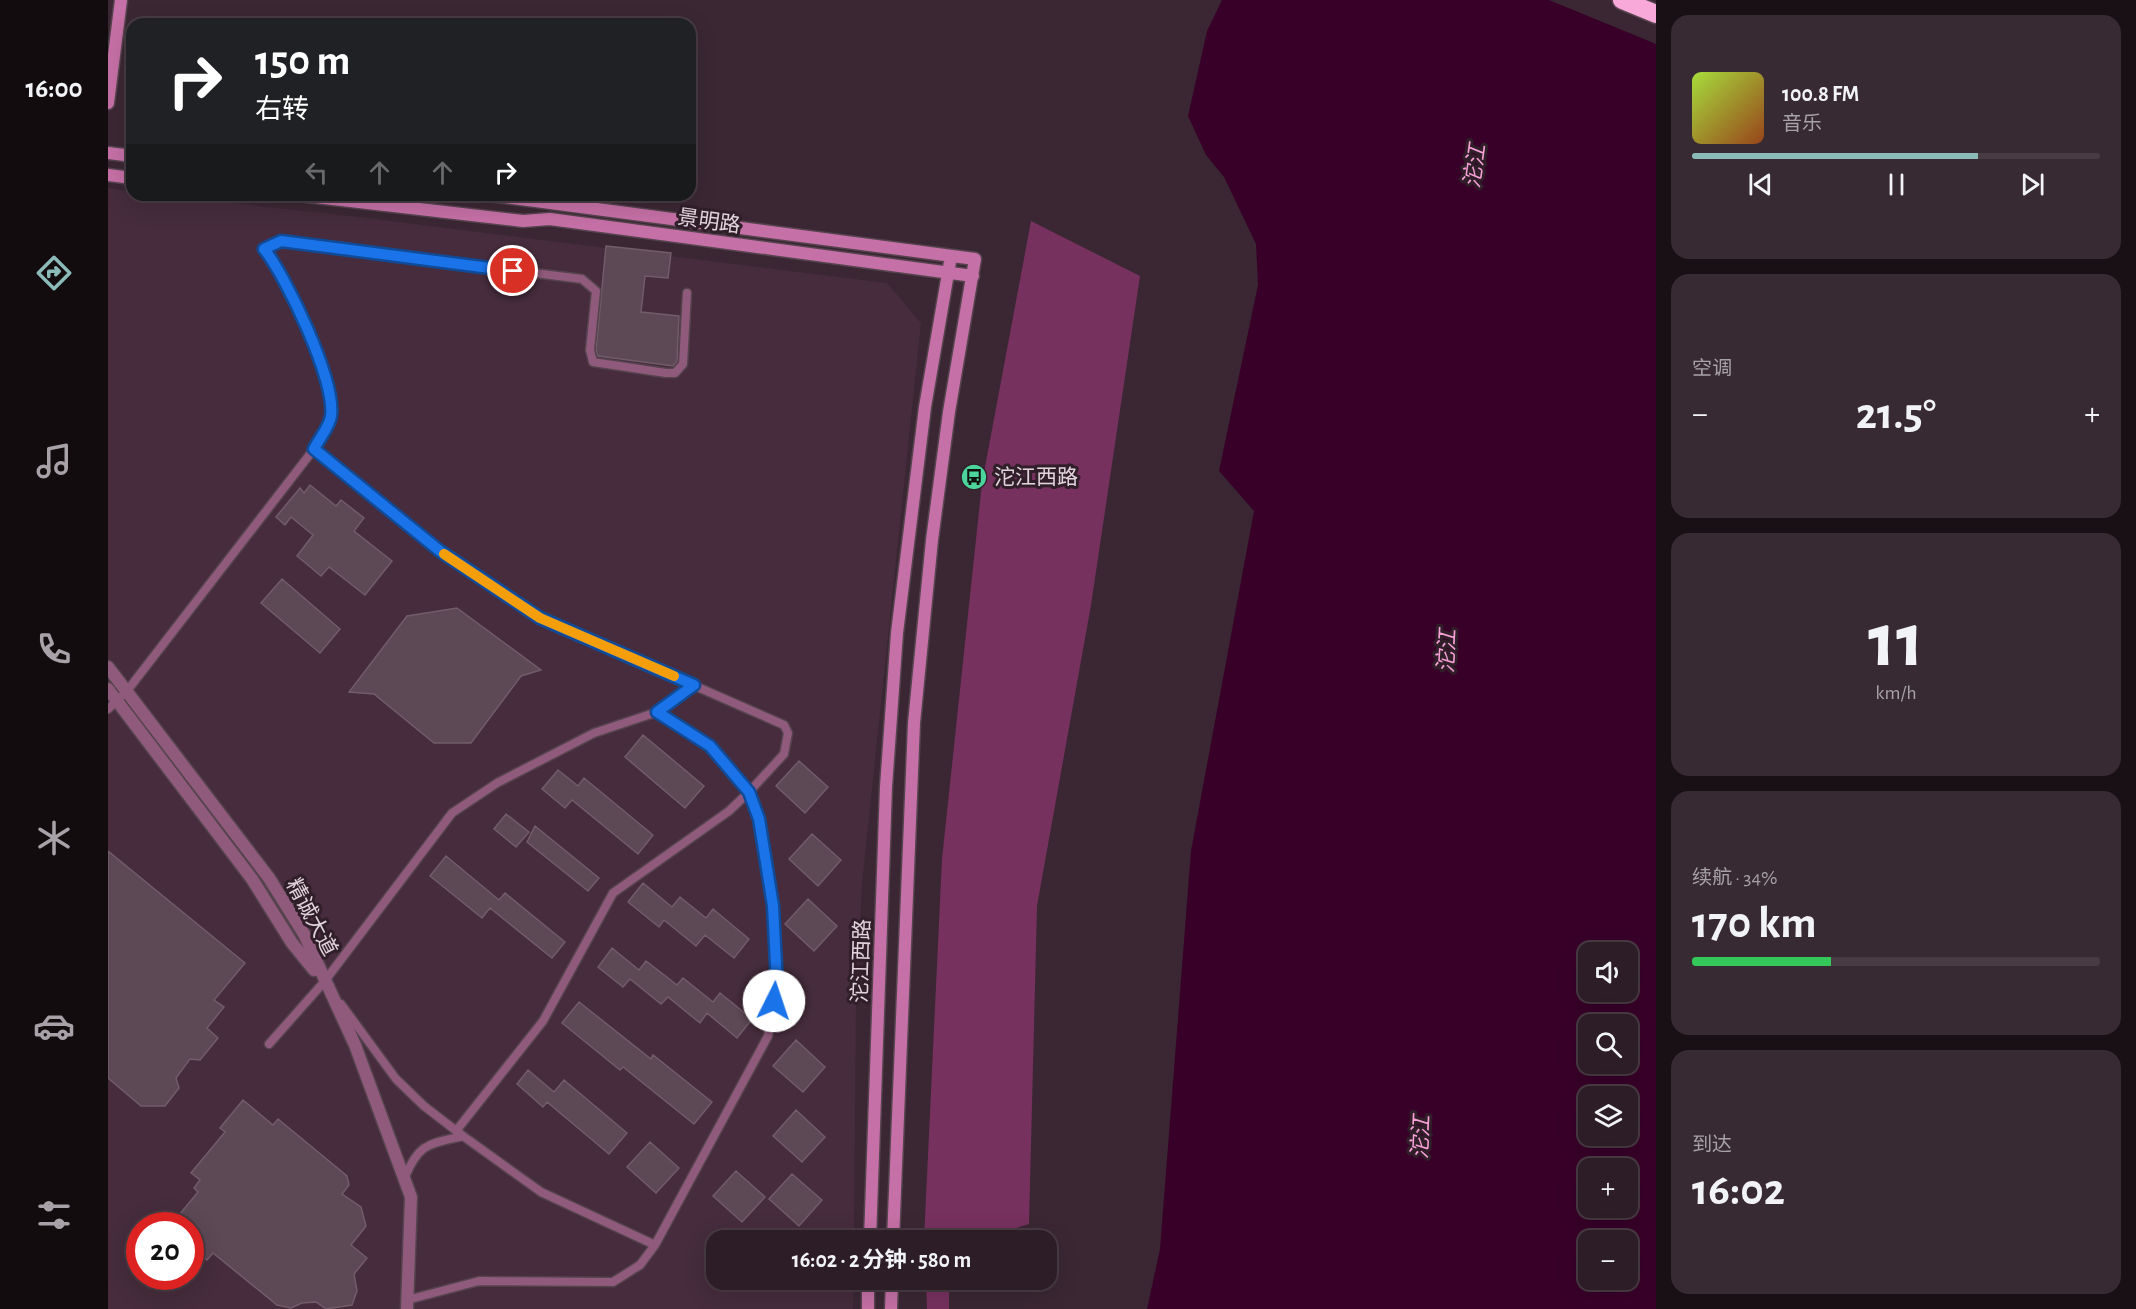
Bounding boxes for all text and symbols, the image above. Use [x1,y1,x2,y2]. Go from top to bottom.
text: 150 m [255,40,350,82]
icon: right [156,42,234,120]
text: 16:00 [25,75,83,102]
text: 100.8 FM [1782,83,1859,105]
text: 右转 [255,96,309,123]
text: 音乐 [1782,114,1822,134]
water label: 沱江 [1460,141,1489,189]
icon: left [300,156,333,189]
icon: ahead [363,156,396,189]
icon: ahead [426,156,459,189]
icon: right [489,156,522,189]
icon: previous [1744,168,1777,201]
icon: pause [1880,168,1913,201]
icon: next [2016,168,2049,201]
street label: 景明路 [676,206,742,236]
pin [487,245,538,296]
icon: directions [33,252,75,294]
icon: arrive [496,254,529,287]
text: 空调 [1692,359,1732,379]
text: 21.5° [1856,392,1936,437]
text: − [1692,398,1708,431]
text: + [2084,398,2100,431]
icon: music [33,440,75,482]
bus stop icon: 沱江西路 [959,462,989,492]
place label: 沱江西路 [994,466,1078,488]
text: 11 [1868,603,1924,681]
water label: 沱江 [1434,626,1459,674]
icon: phone [33,628,75,670]
text: km/h [1875,683,1917,703]
icon: climate [33,817,75,859]
text: 续航 · 34% [1692,868,1778,888]
street label: 精诚大道 [283,875,341,959]
text: 170 km [1692,901,1816,946]
street label: 沱江西路 [849,919,873,1003]
map controls [1578,942,1638,1290]
button: sound [1578,942,1638,1002]
position arrow [742,969,806,1033]
icon: car [33,1005,75,1047]
button: search [1578,1014,1638,1074]
button: layers [1578,1086,1638,1146]
water label: 沱江 [1408,1112,1433,1160]
text: 到达 [1692,1135,1732,1155]
button: + [1578,1158,1638,1218]
text: 16:02 [1692,1168,1785,1213]
icon: filters [33,1194,75,1236]
speed limit sign: 20 [126,1212,204,1290]
button: − [1578,1230,1638,1290]
text: 16:02 · 2 分钟 · 580 m [792,1249,971,1271]

